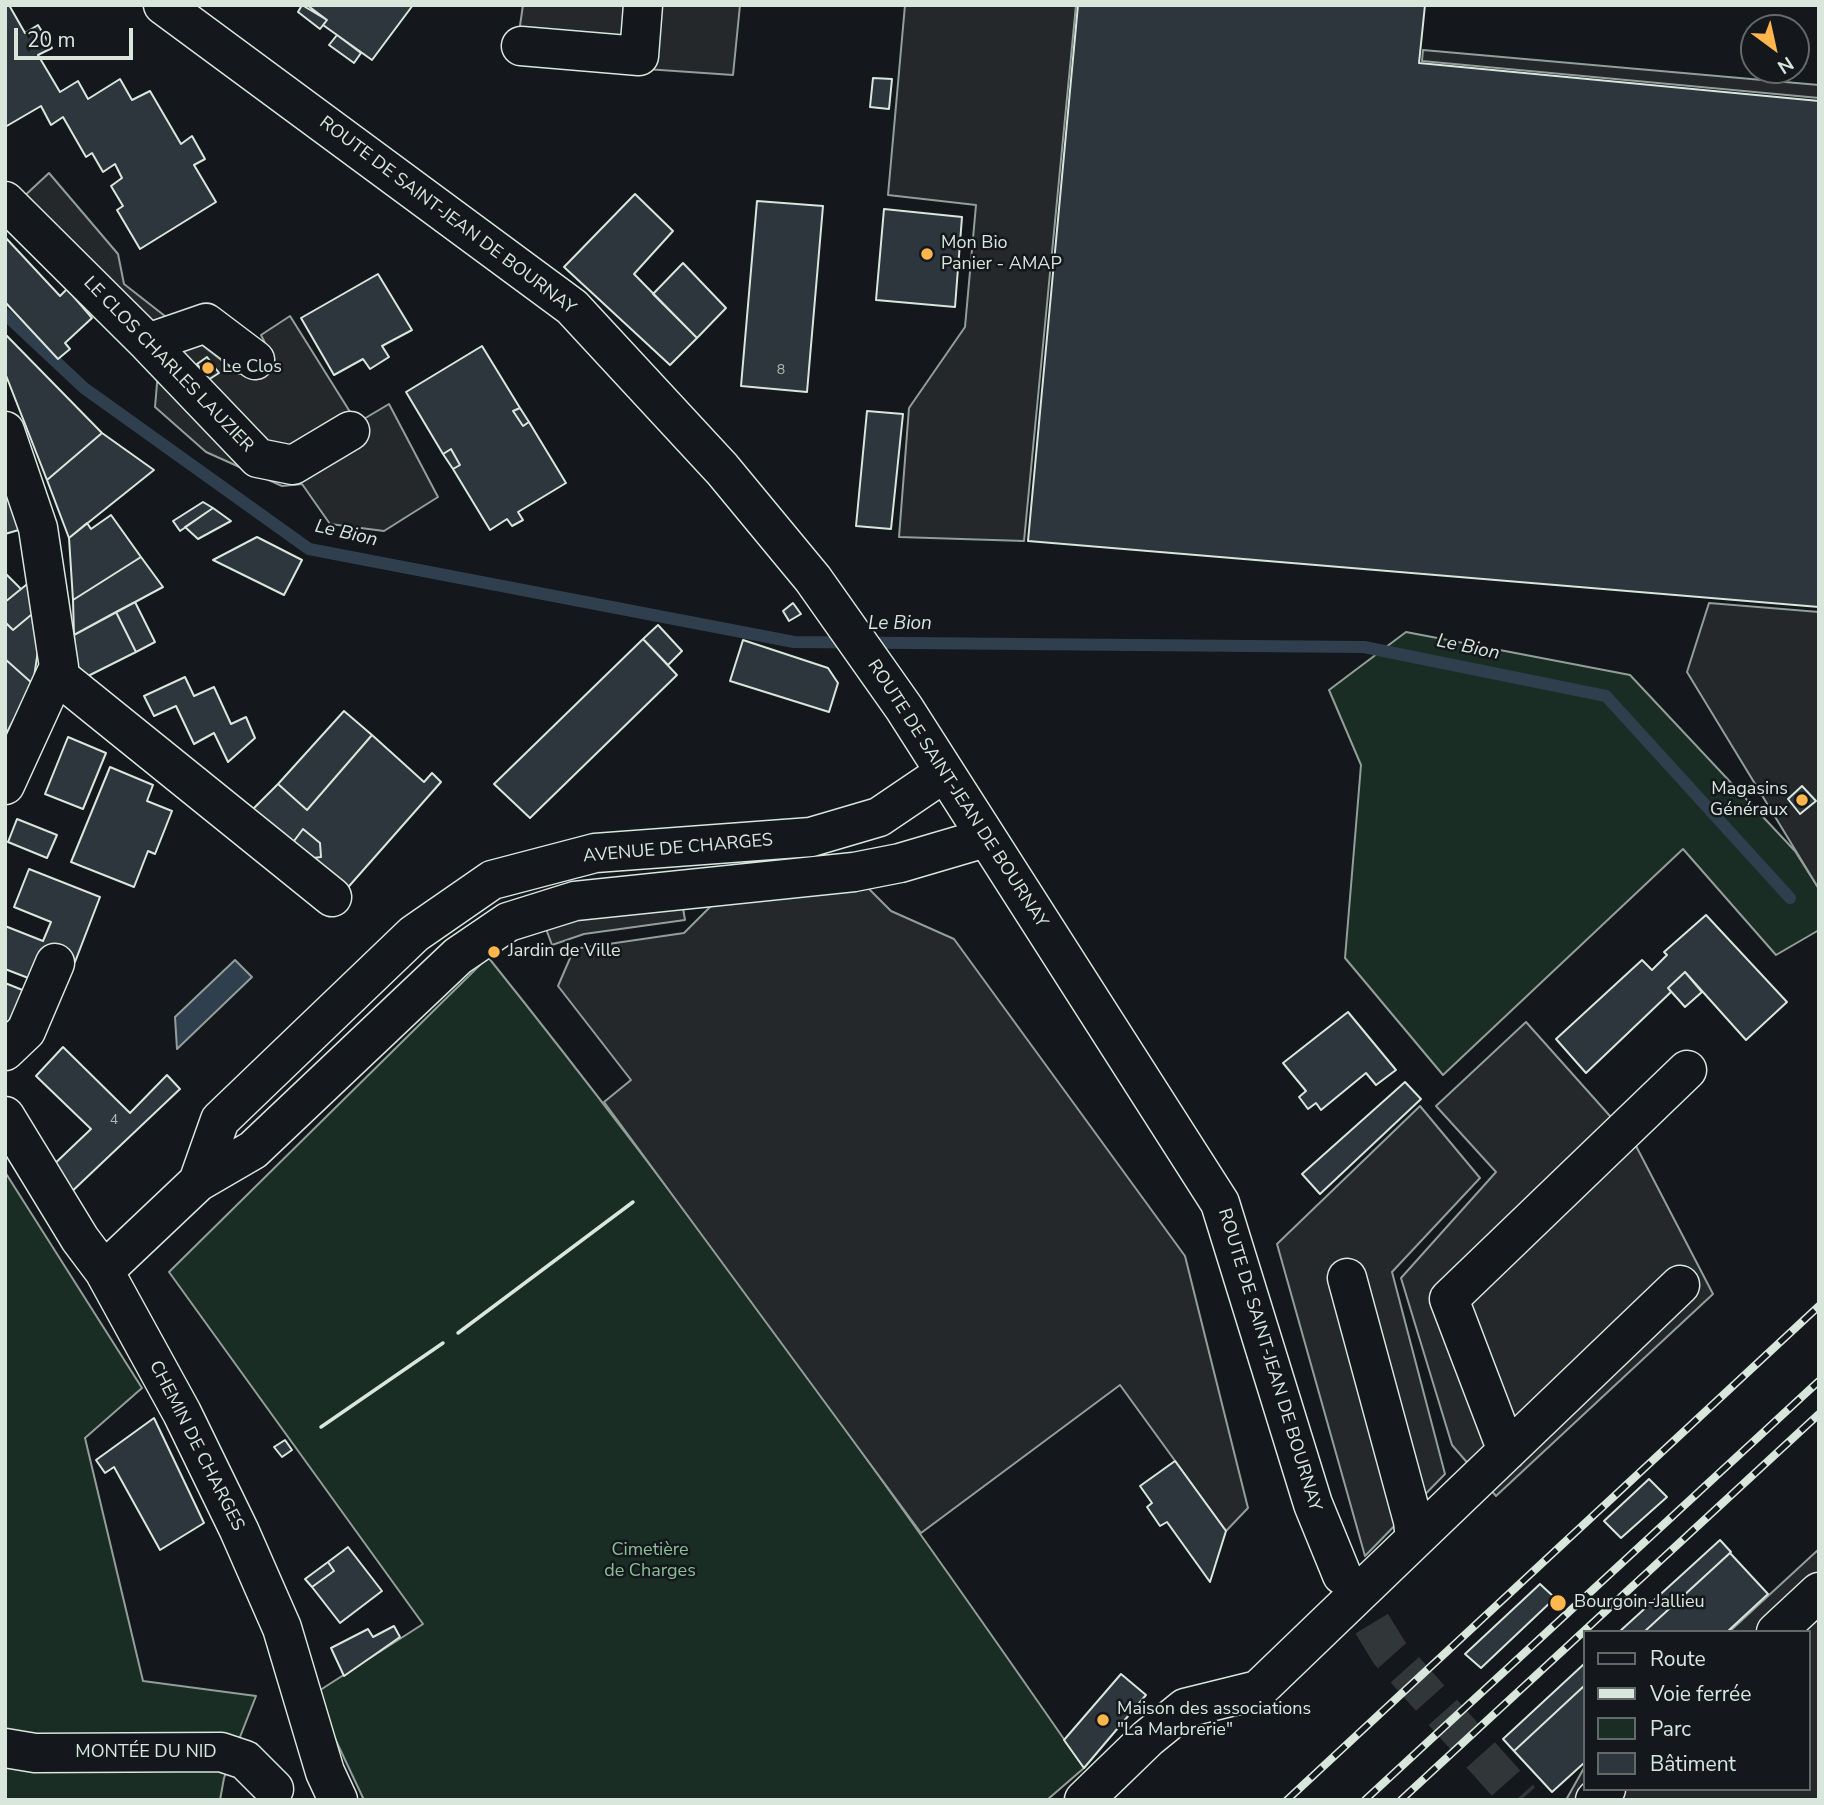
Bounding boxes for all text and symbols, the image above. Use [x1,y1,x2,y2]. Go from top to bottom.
scale bar [18,14,136,58]
north arrow [1740,14,1810,84]
text: 20 m [27,26,76,54]
text: N [1772,50,1798,80]
street label: ROUTE DE SAINT-JEAN DE BOURNAY [315,113,579,319]
place label: Mon Bio Panier - AMAP [941,233,1062,276]
marker: Mon Bio Panier - AMAP [919,246,935,262]
street label: LE CLOS CHARLES LAUZIER [78,273,258,457]
place label: Le Clos [222,357,282,379]
marker: Le Clos [200,360,216,376]
house number: 8 [777,363,785,379]
water label: Le Bion [312,516,380,552]
water label: Le Bion [868,613,932,635]
water label: Le Bion [1434,630,1502,666]
street label: ROUTE DE SAINT-JEAN DE BOURNAY [862,656,1052,932]
place label: Magasins Généraux [1710,779,1788,822]
marker: Magasins Généraux [1794,792,1810,808]
street label: AVENUE DE CHARGES [582,830,774,868]
place label: Jardin de Ville [508,941,621,963]
marker: Jardin de Ville [486,944,502,960]
house number: 4 [110,1113,118,1129]
street label: ROUTE DE SAINT-JEAN DE BOURNAY [1213,1206,1325,1514]
street label: CHEMIN DE CHARGES [144,1357,248,1535]
park label: Cimetière de Charges [604,1540,696,1582]
place label: Bourgoin-Jallieu [1574,1592,1705,1614]
marker: Bourgoin-Jallieu [1548,1593,1568,1613]
legend [1582,1630,1810,1791]
text: Route [1650,1645,1706,1673]
text: Voie ferrée [1650,1680,1751,1708]
place label: Maison des associations "La Marbrerie" [1117,1699,1311,1742]
marker: Maison des associations "La Marbrerie" [1095,1712,1111,1728]
text: Parc [1650,1715,1691,1743]
street label: MONTÉE DU NID [75,1742,217,1764]
text: Bâtiment [1650,1750,1736,1778]

